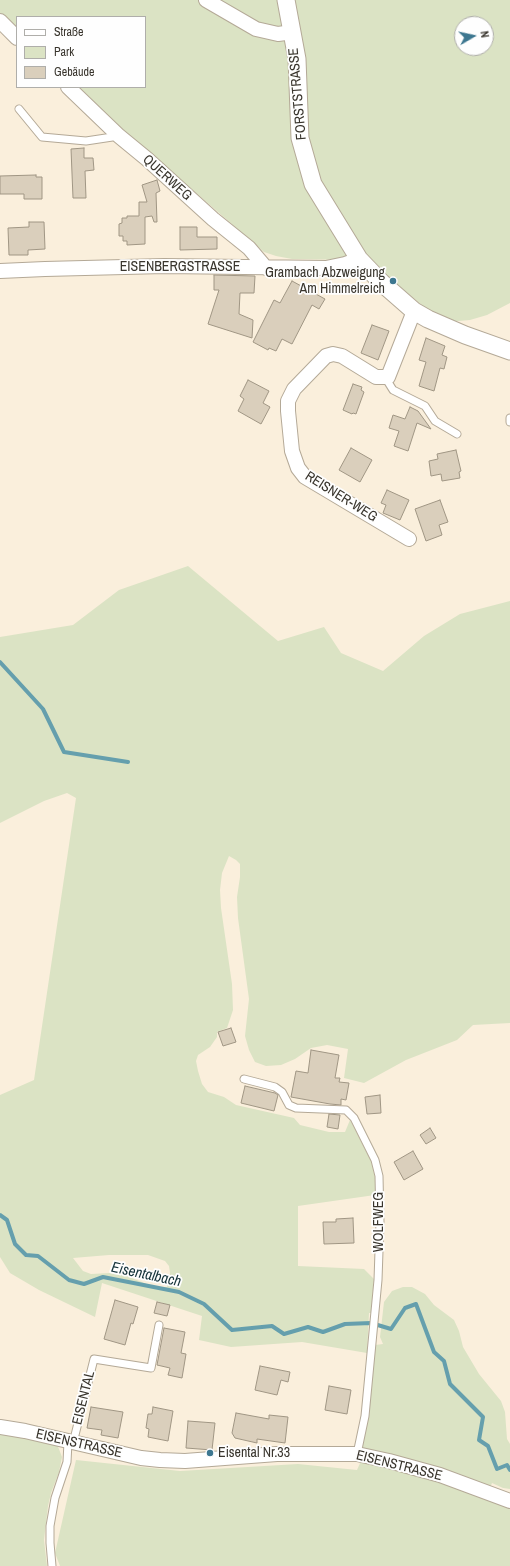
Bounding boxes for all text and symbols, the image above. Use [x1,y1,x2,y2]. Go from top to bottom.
legend [16,16,146,88]
north arrow [454,16,494,56]
text: Straße [54,24,84,40]
text: N [477,30,492,39]
text: Park [54,44,74,60]
street label: FORSTSTRASSE [286,47,310,141]
text: Gebäude [54,64,95,80]
street label: QUERWEG [139,152,195,204]
street label: EISENBERGSTRASSE [120,259,240,275]
place label: Grambach Abzweigung Am Himmelreich [265,265,385,298]
marker: Grambach Abzweigung Am Himmelreich [388,276,398,286]
street label: REISNER-WEG [302,468,380,526]
street label: WOLFWEG [371,1192,387,1252]
water label: Eisentalbach [109,1259,183,1291]
street label: EISENTAL [69,1369,99,1427]
street label: EISENSTRASSE [34,1426,124,1462]
place label: Eisental Nr.33 [218,1445,290,1461]
street label: EISENSTRASSE [354,1447,444,1485]
marker: Eisental Nr.33 [205,1448,215,1458]

